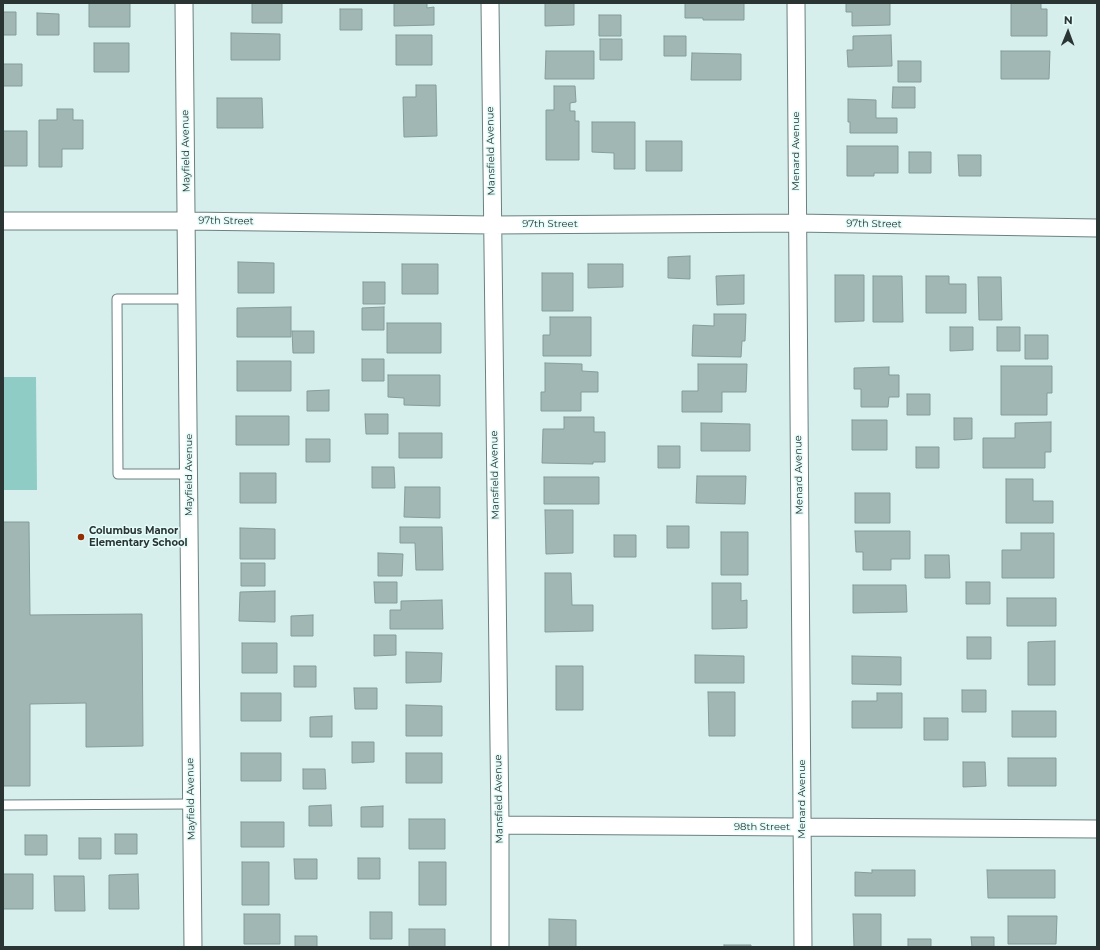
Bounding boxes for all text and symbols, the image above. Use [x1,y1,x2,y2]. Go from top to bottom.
north arrow [1048,12,1088,52]
text: N [1064,13,1073,27]
street label: Mansfield Avenue [484,106,498,196]
street label: Mayfield Avenue [179,110,193,192]
street label: Menard Avenue [790,111,802,191]
street label: 97th Street [198,215,254,227]
street label: 97th Street [522,218,578,230]
street label: 97th Street [846,218,902,230]
street label: Mansfield Avenue [488,430,502,520]
street label: Mayfield Avenue [183,434,195,516]
street label: Menard Avenue [792,435,806,515]
place label: Columbus Manor Elementary School [89,525,188,548]
marker: Columbus Manor Elementary School [76,532,86,542]
street label: Mansfield Avenue [492,754,506,844]
street label: Mayfield Avenue [184,758,198,840]
street label: Menard Avenue [796,759,808,839]
street label: 98th Street [734,821,790,833]

